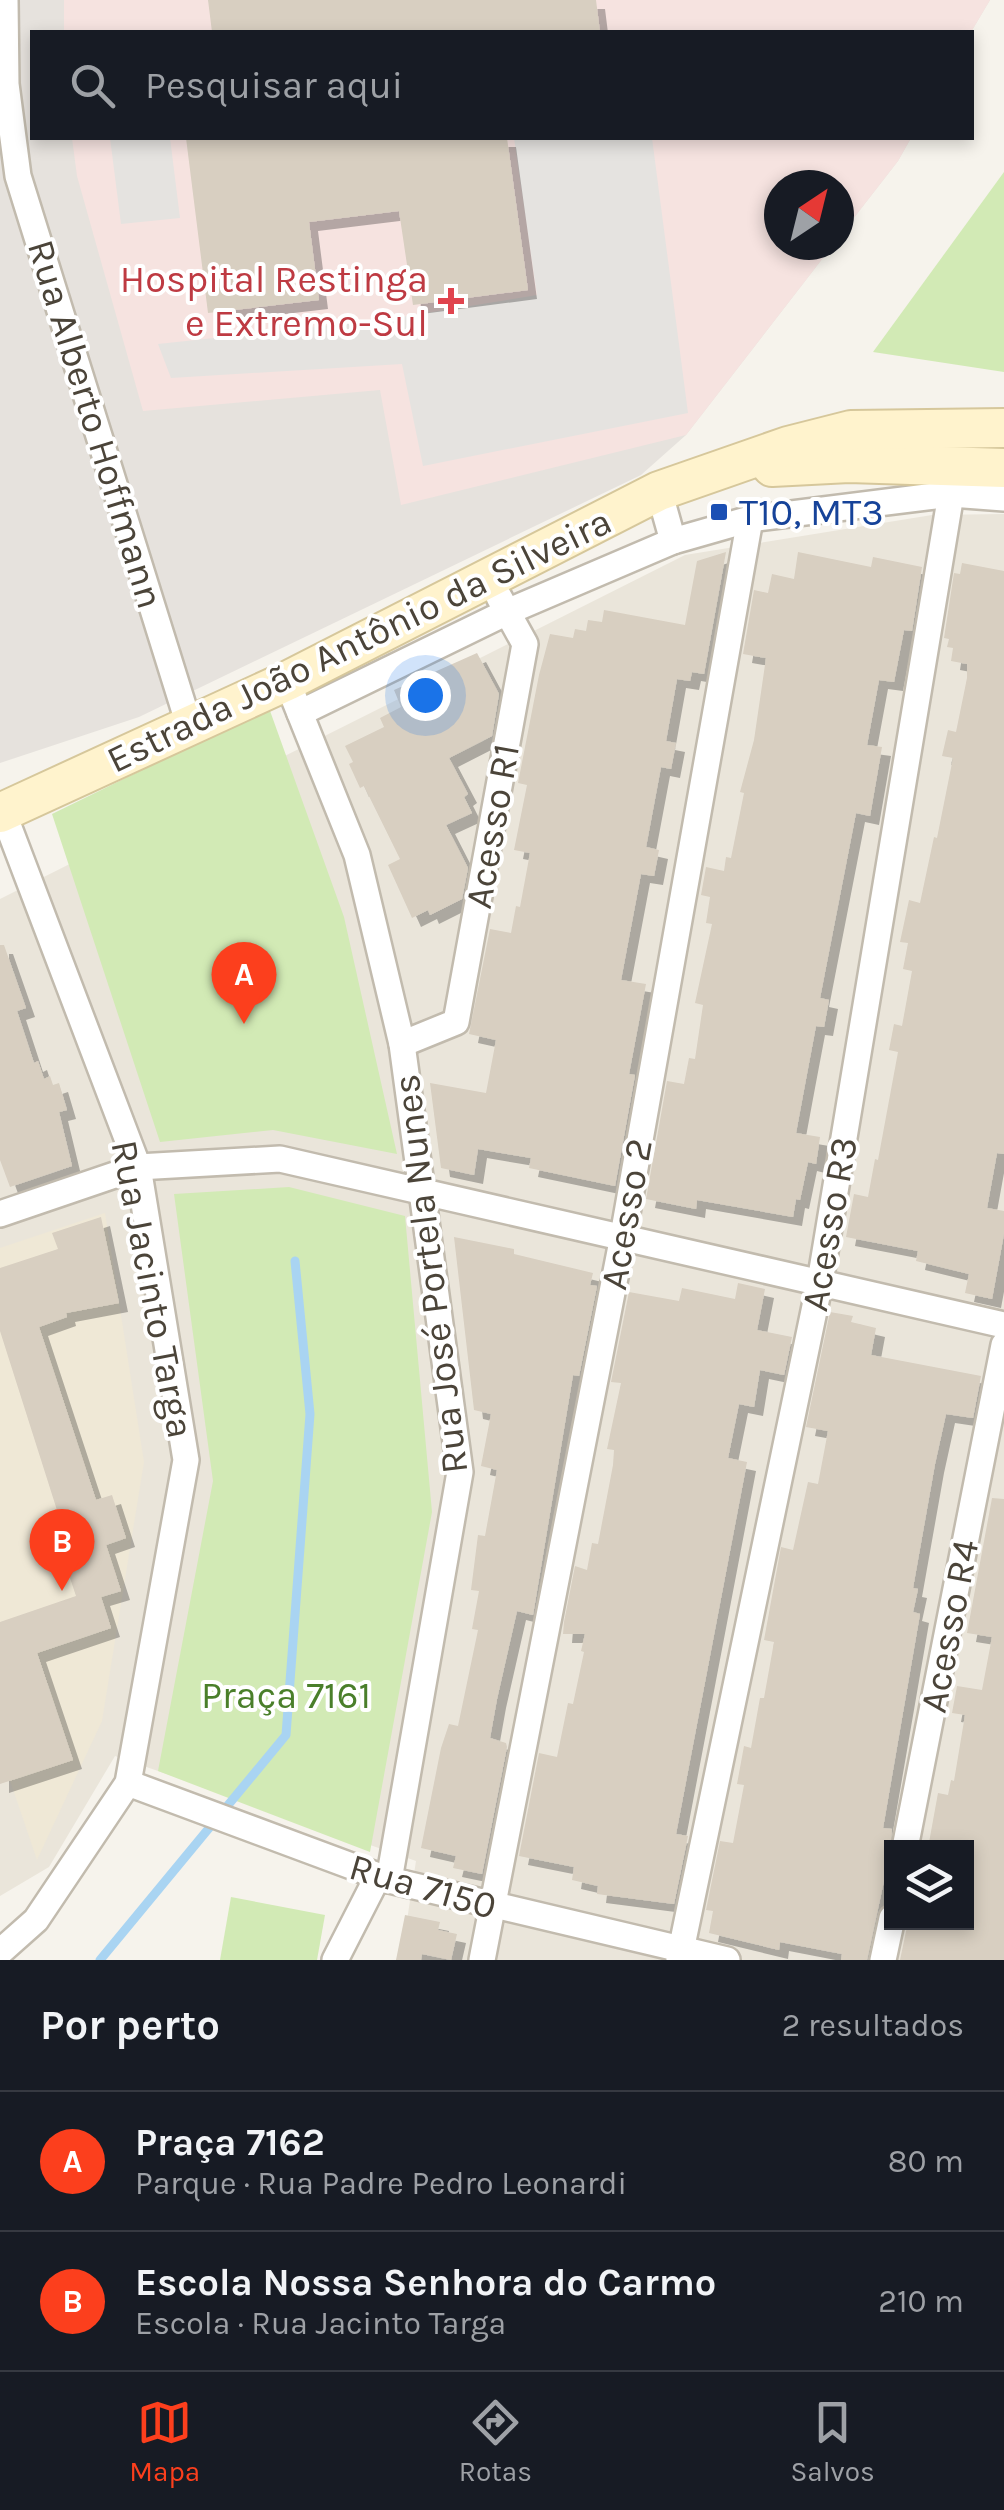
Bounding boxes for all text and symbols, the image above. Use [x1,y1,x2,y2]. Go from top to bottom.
search box [30,30,974,140]
icon: search [65,58,120,113]
text: Pesquisar aqui [145,63,403,108]
north arrow [764,170,854,260]
street label: Rua Alberto Hoffmann [18,234,173,614]
place label: Hospital Restinga e Extremo-Sul [120,257,428,346]
marker: Hospital Restinga e Extremo-Sul [438,288,464,314]
place label: T10, MT3 [739,490,884,535]
street label: Estrada João Antônio da Silveira [100,498,619,782]
marker: T10, MT3 [708,501,730,523]
your location [400,670,451,721]
street label: Acesso R1 [456,740,529,912]
pin: A [212,942,276,1024]
street label: Rua José Portela Nunes [384,1072,477,1476]
street label: Acesso R3 [792,1133,867,1315]
street label: Acesso 2 [591,1135,662,1293]
street label: Rua Jacinto Targa [102,1136,203,1442]
pin: B [30,1508,94,1591]
street label: Acesso R4 [911,1536,988,1716]
park label: Praça 7161 [201,1673,371,1718]
map controls [884,1840,974,1930]
button: layers [884,1840,974,1930]
street label: Rua 7150 [344,1844,501,1929]
text: Por perto [40,2000,220,2050]
text: 2 resultados [782,2007,964,2044]
text: Praça 7162 [135,2120,325,2165]
text: A [62,2143,83,2180]
text: 80 m [888,2143,964,2180]
text: Parque · Rua Padre Pedro Leonardi [135,2165,627,2202]
text: Escola Nossa Senhora do Carmo [135,2260,716,2305]
text: B [62,2283,83,2320]
text: 210 m [878,2283,964,2320]
text: Escola · Rua Jacinto Targa [135,2305,506,2342]
tab: Mapa [129,2395,200,2488]
tab: Rotas [459,2395,532,2488]
tab: Salvos [790,2395,875,2488]

